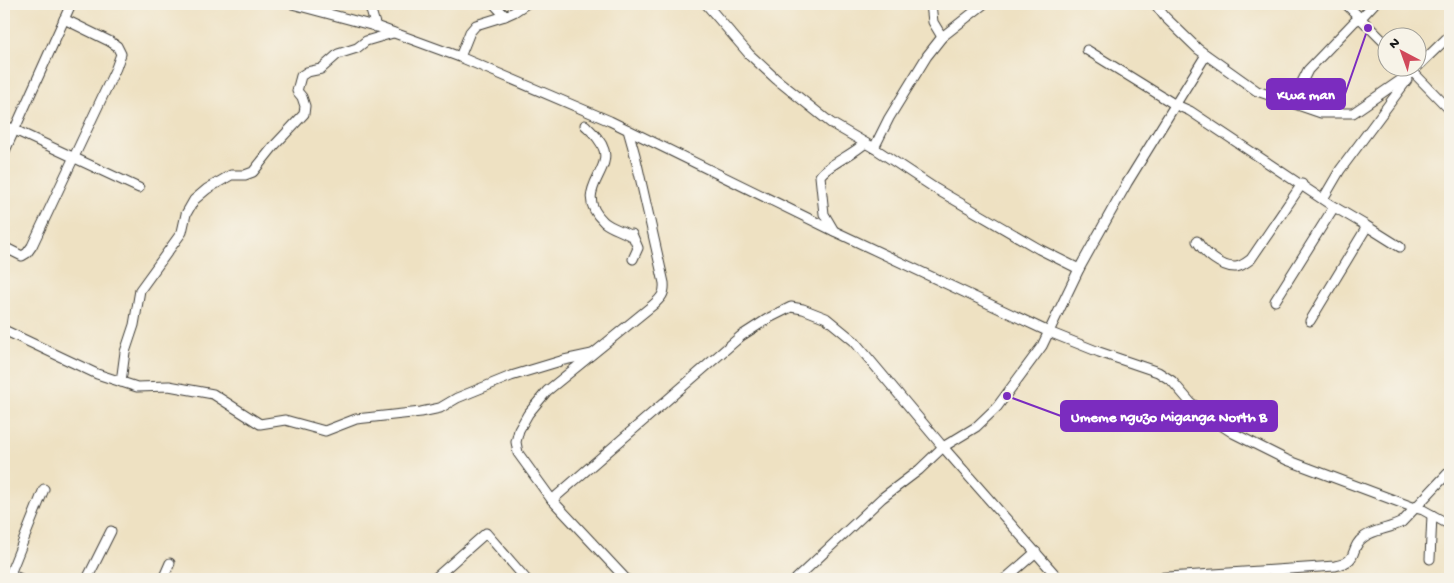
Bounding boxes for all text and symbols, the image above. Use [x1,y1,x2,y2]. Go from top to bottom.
north arrow [1376,28,1426,78]
text: N [1386,35,1404,53]
callout: Kwa man [1267,79,1345,109]
text: Kwa man [1276,87,1336,105]
callout: Umeme nguzo Miganga North B [1061,401,1277,431]
text: Umeme nguzo Miganga North B [1071,409,1268,427]

